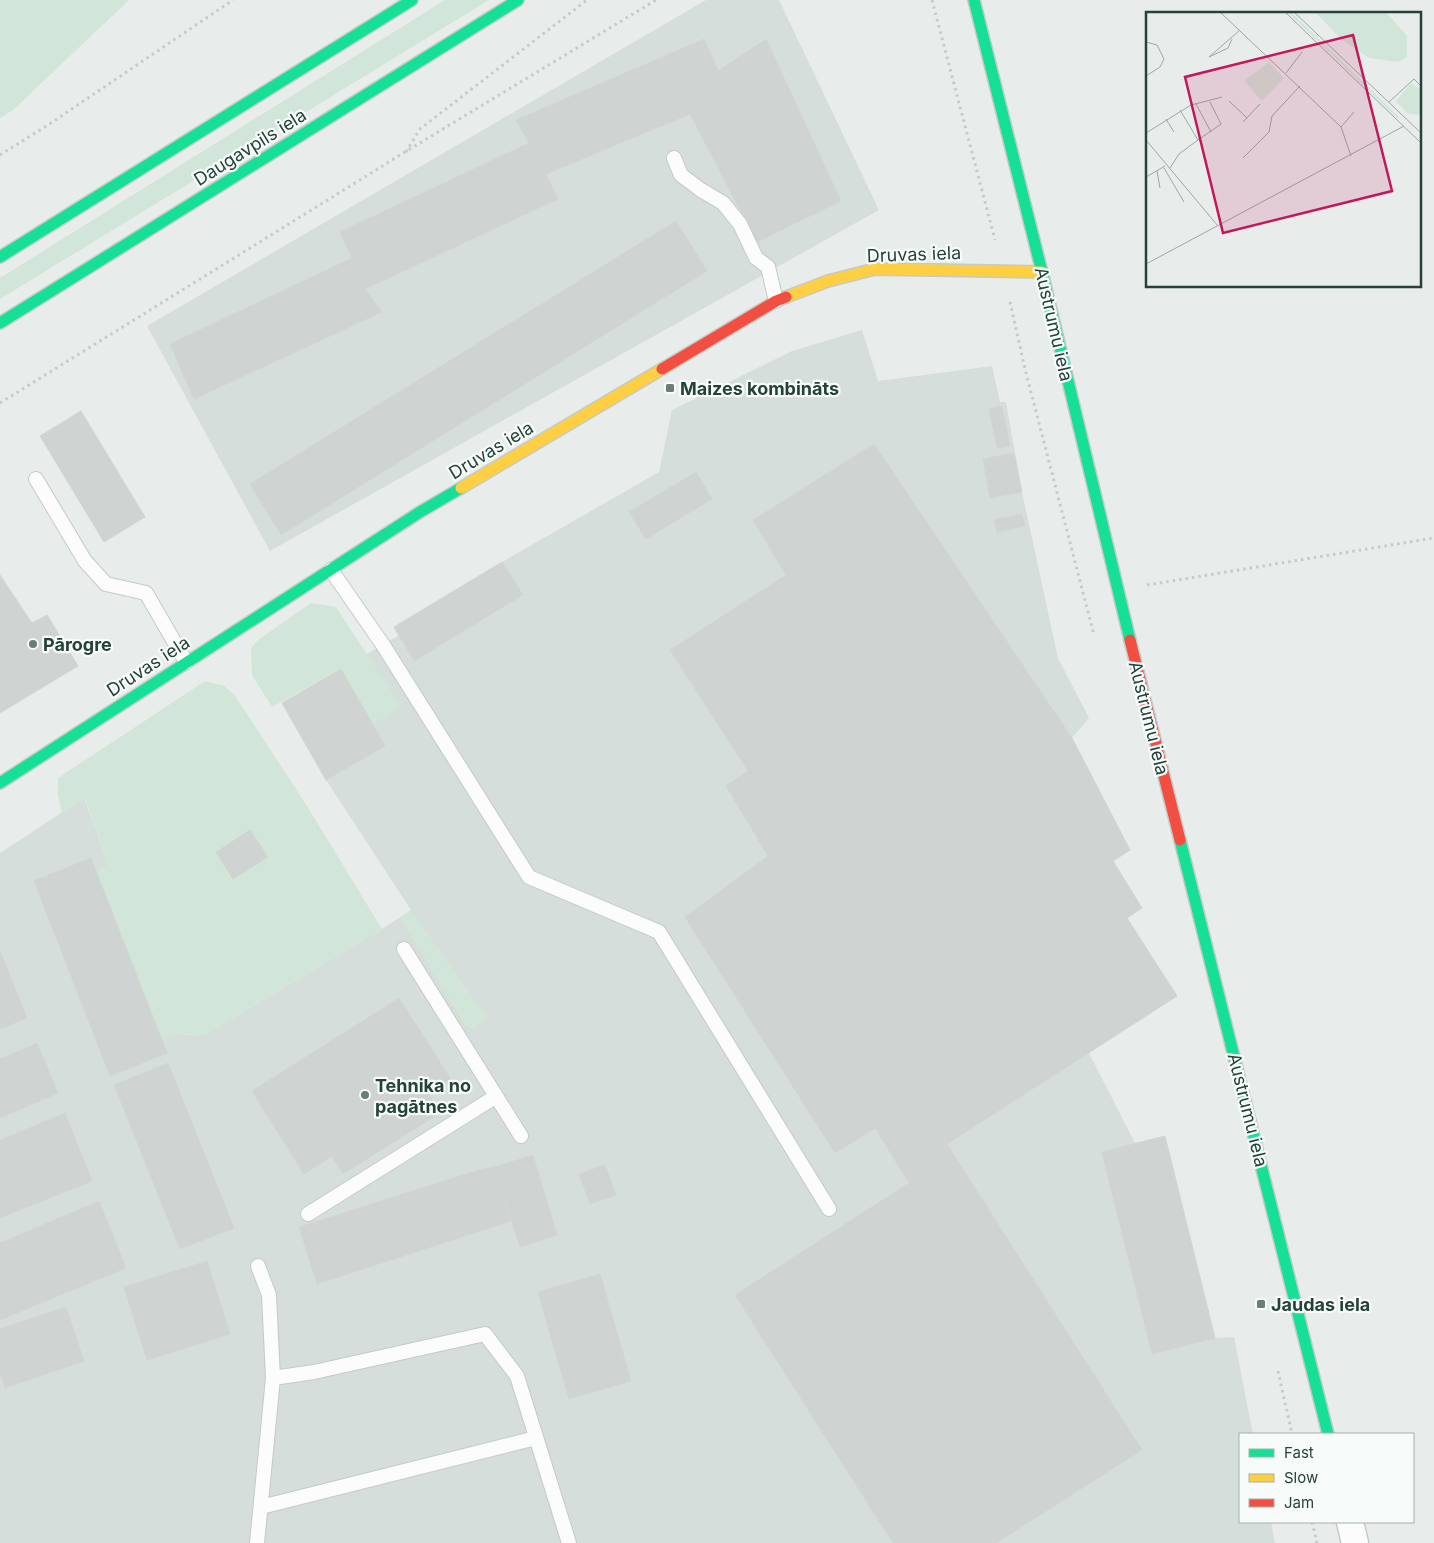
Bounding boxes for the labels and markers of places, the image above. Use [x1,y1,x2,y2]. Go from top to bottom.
place label: Maizes kombināts [680,378,839,399]
marker: Maizes kombināts [664,382,676,394]
place label: Pārogre [43,634,112,655]
marker: Pārogre [27,638,39,650]
place label: Tehnika no pagātnes [375,1075,471,1117]
marker: Tehnika no pagātnes [359,1089,371,1101]
place label: Jaudas iela [1271,1294,1370,1315]
marker: Jaudas iela [1255,1298,1267,1310]

